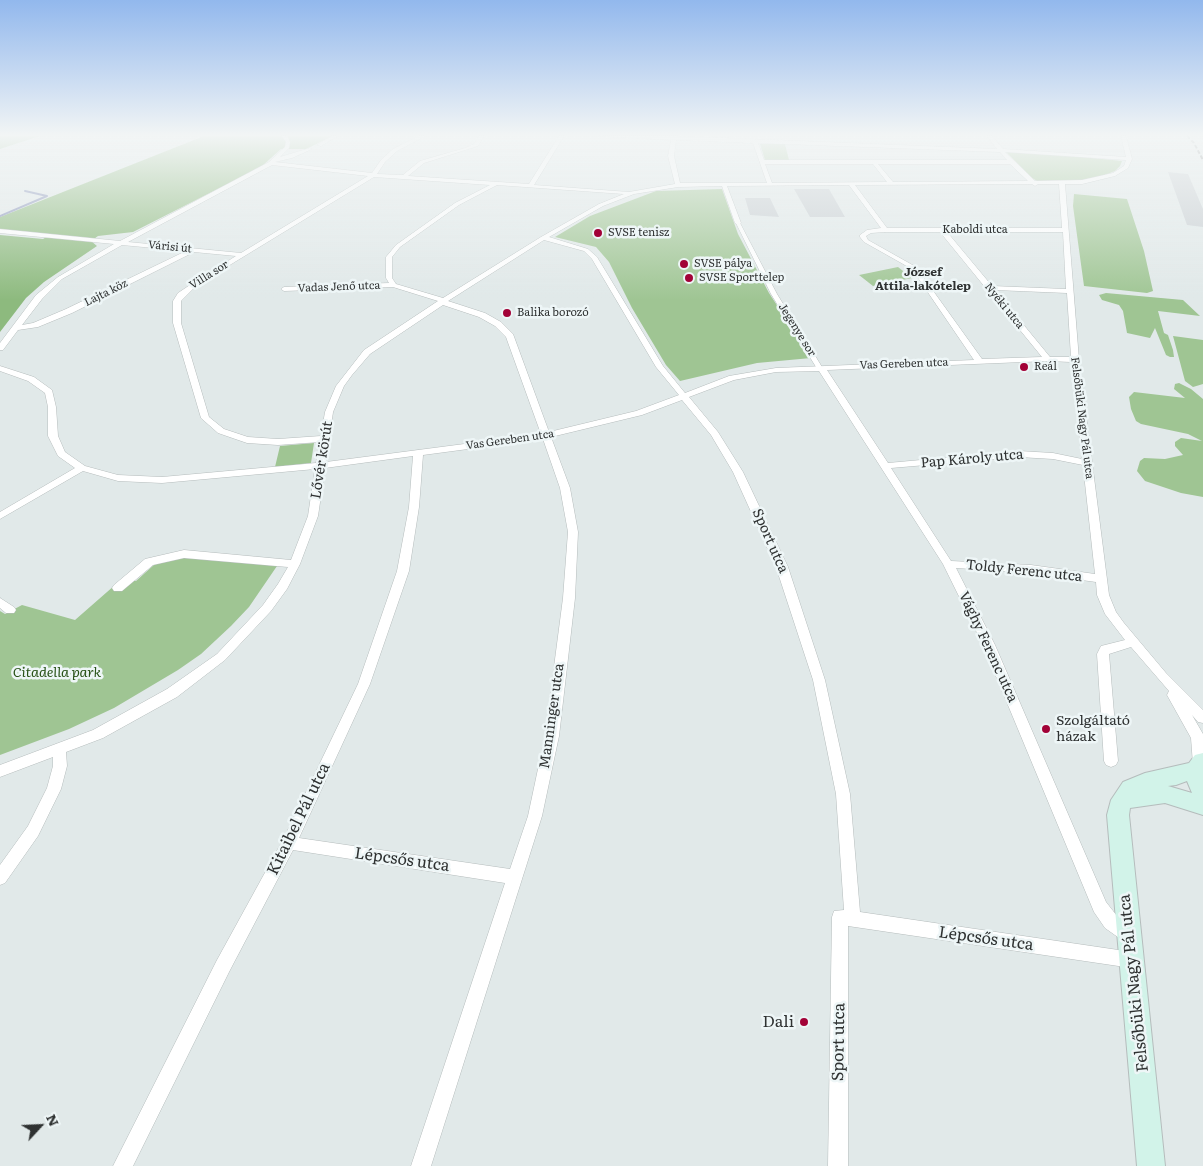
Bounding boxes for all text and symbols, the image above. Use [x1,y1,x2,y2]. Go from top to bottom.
street label: Kaboldi utca [942,223,1008,237]
place label: SVSE tenisz [608,226,669,240]
marker: SVSE tenisz [592,227,604,239]
street label: Várisi út [147,238,193,256]
place label: SVSE pálya [694,257,752,271]
street label: Villa sor [187,258,231,292]
marker: SVSE pálya [678,258,690,270]
district label: József Attila-lakótelep [875,265,971,293]
place label: SVSE Sporttelep [699,271,784,285]
marker: SVSE Sporttelep [683,272,695,284]
street label: Lajta köz [82,277,130,309]
street label: Vadas Jenő utca [298,279,380,295]
street label: Nyéki utca [981,280,1027,332]
street label: Jegenye sor [775,301,819,359]
place label: Balika borozó [517,306,589,320]
marker: Balika borozó [501,307,513,319]
street label: Vas Gereben utca [859,356,949,372]
street label: Felsőbüki Nagy Pál utca [1068,356,1096,480]
place label: Reál [1034,360,1057,374]
marker: Reál [1018,361,1030,373]
street label: Lővér körút [308,420,336,500]
street label: Vas Gereben utca [465,427,555,453]
street label: Pap Károly utca [920,446,1024,472]
street label: Sport utca [748,506,792,576]
street label: Toldy Ferenc utca [965,557,1083,585]
street label: Vághy Ferenc utca [955,589,1021,705]
street label: Manninger utca [536,662,568,770]
park label: Citadella park [13,665,101,681]
place label: Szolgáltató házak [1056,713,1130,746]
marker: Szolgáltató házak [1040,723,1052,735]
street label: Kitaibel Pál utca [263,760,335,878]
street label: Lépcsős utca [353,844,451,876]
street label: Felsőbüki Nagy Pál utca [1115,893,1153,1073]
street label: Lépcsős utca [937,923,1035,955]
street label: Sport utca [829,1003,849,1081]
place label: Dali [762,1012,794,1032]
marker: Dali [798,1016,810,1028]
north arrow [15,1101,65,1151]
text: N [42,1110,65,1129]

